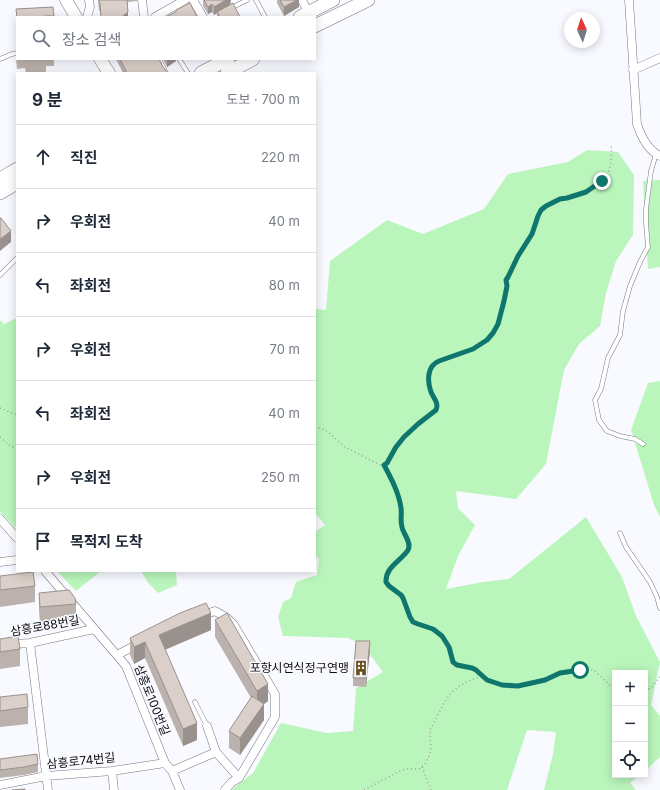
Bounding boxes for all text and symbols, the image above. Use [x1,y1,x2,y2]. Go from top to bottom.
north arrow [564,12,600,48]
search box [16,16,316,60]
icon: search [30,27,52,49]
text: 장소 검색 [62,30,121,49]
text: 9 분 [32,90,63,110]
text: 도보 · 700 m [226,91,300,107]
icon: ahead [32,146,54,168]
text: 직진 [70,148,98,167]
text: 220 m [261,149,300,165]
route end [593,172,611,190]
icon: right [32,210,54,232]
text: 우회전 [70,212,111,231]
text: 40 m [268,213,300,229]
icon: left [32,274,54,296]
text: 좌회전 [70,276,111,295]
text: 80 m [269,277,300,293]
icon: right [32,338,54,360]
text: 우회전 [70,340,111,359]
text: 70 m [270,341,300,357]
icon: left [32,402,54,424]
text: 좌회전 [70,404,111,423]
text: 40 m [268,405,300,421]
icon: right [32,466,54,488]
text: 우회전 [70,468,111,487]
text: 250 m [261,469,300,485]
icon: arrive [32,530,54,552]
text: 목적지 도착 [70,532,143,551]
street label: 삼흥로88번길 [9,612,81,639]
building icon: 포항시연식정구연맹 [352,659,370,677]
place label: 포항시연식정구연맹 [250,660,349,675]
route start [571,661,589,679]
street label: 삼흥로100번길 [131,662,174,738]
map controls [612,670,648,778]
button: + [612,670,648,706]
button: − [612,706,648,742]
button: locate [612,742,648,778]
street label: 삼흥로74번길 [46,749,116,772]

